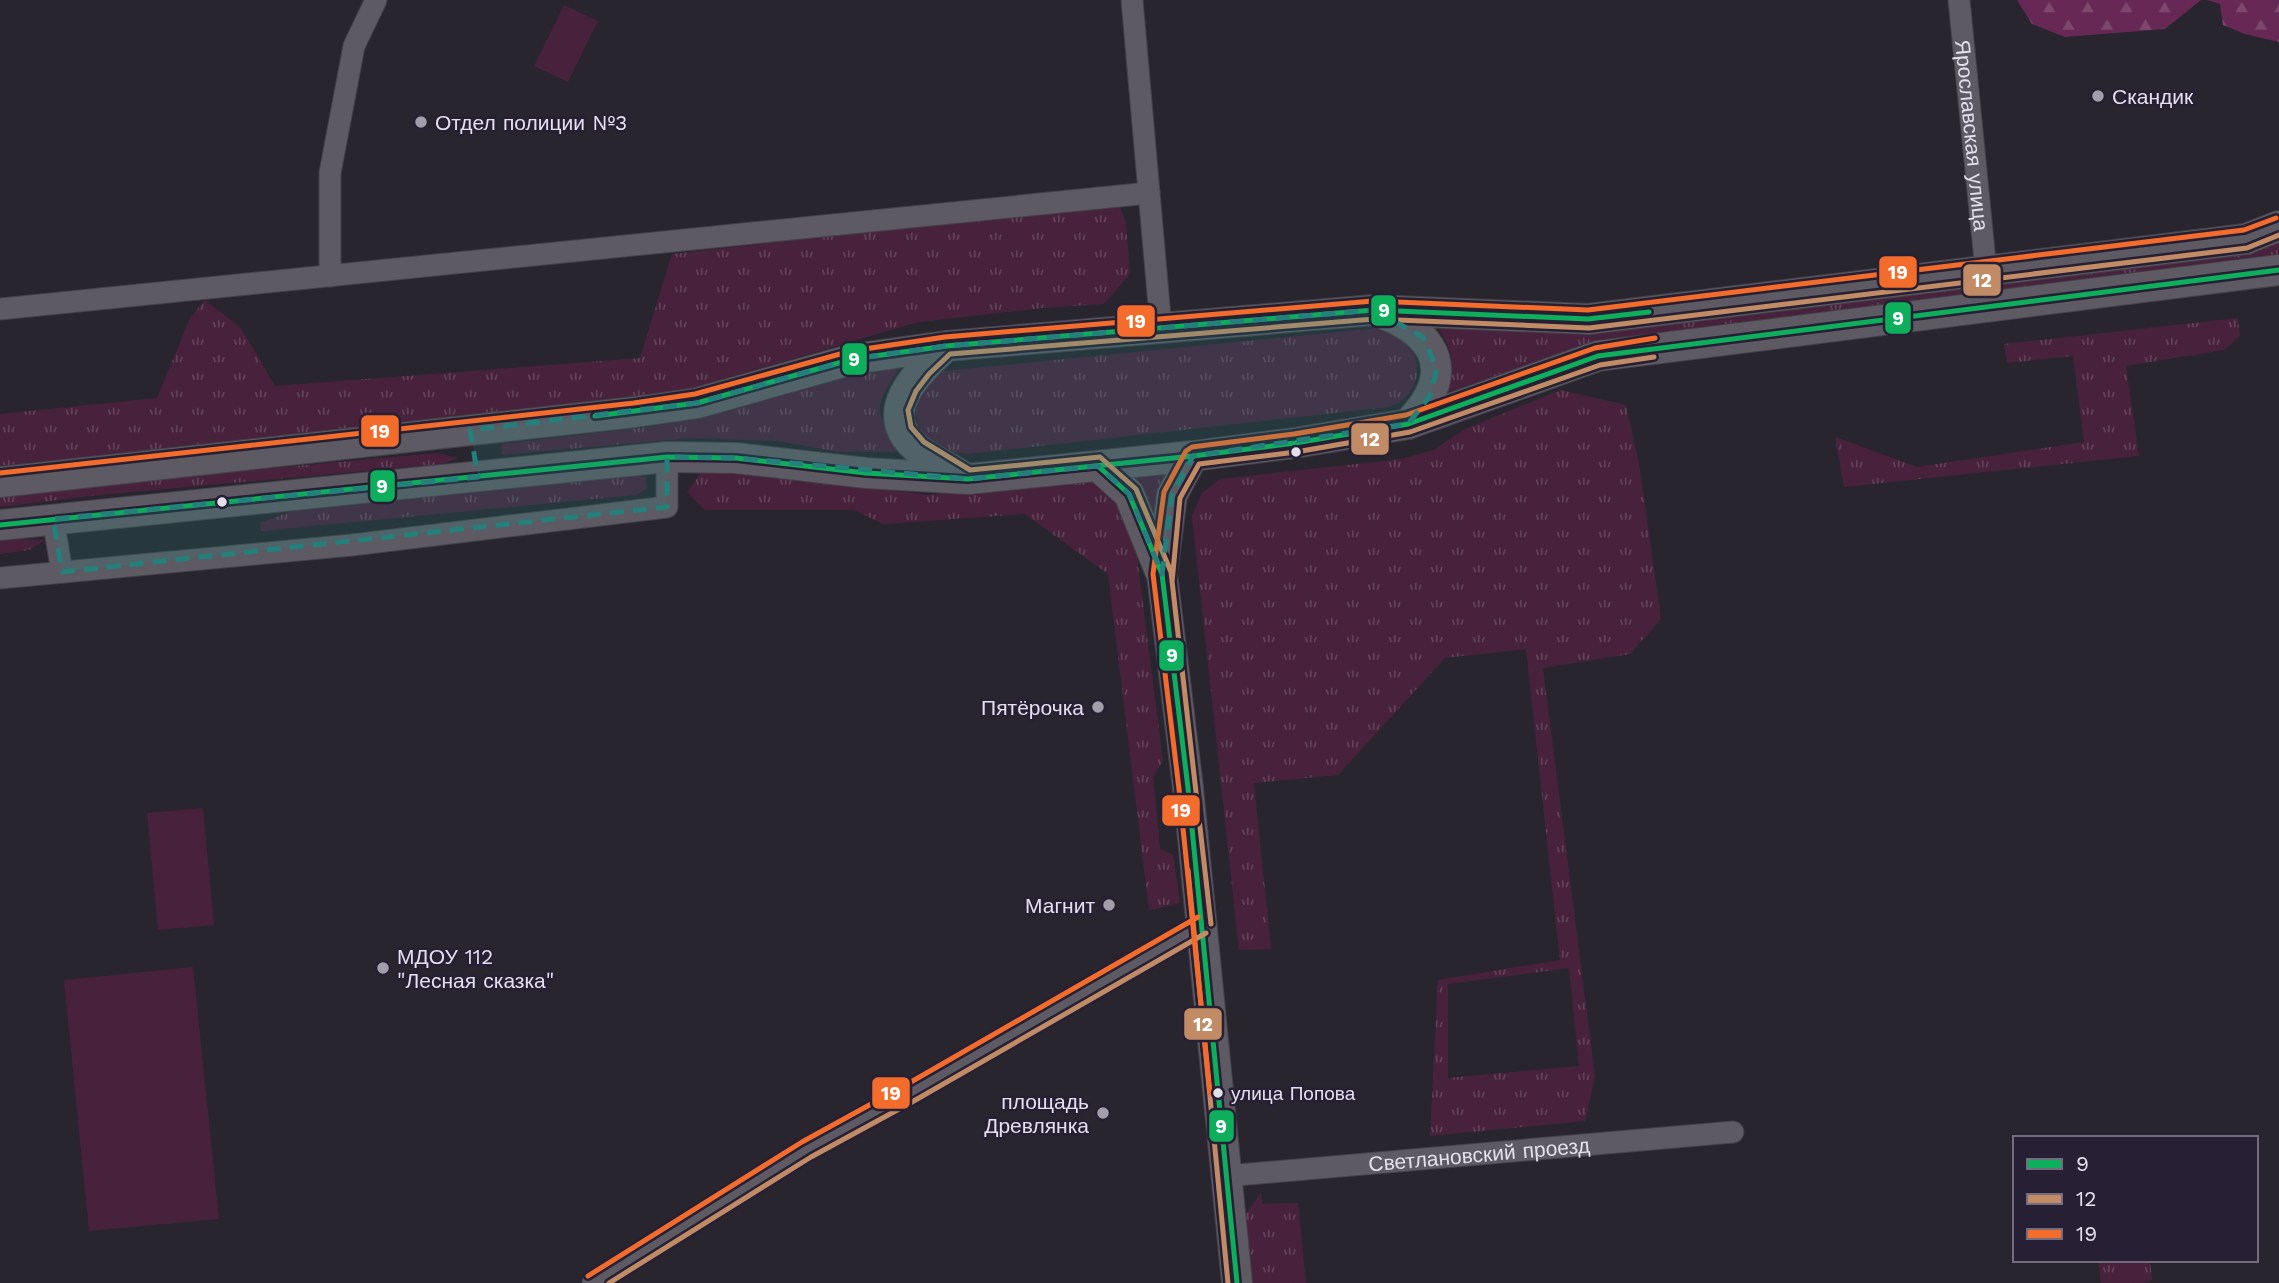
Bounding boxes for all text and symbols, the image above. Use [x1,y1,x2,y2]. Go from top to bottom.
street label: Ярославская улица [1951,39,1994,232]
place label: Скандик [2112,84,2194,109]
marker: Скандик [2090,88,2106,104]
place label: Отдел полиции №3 [435,110,627,135]
marker: Отдел полиции №3 [413,114,429,130]
line badge: 19 [1878,255,1918,289]
text: 19 [1888,261,1908,284]
line badge: 12 [1962,263,2002,297]
text: 12 [1972,269,1992,292]
line badge: 9 [1370,294,1397,327]
text: 9 [1378,299,1390,322]
line badge: 9 [1884,301,1912,335]
line badge: 19 [1116,304,1156,338]
text: 9 [1892,307,1904,330]
text: 19 [1126,310,1146,333]
line badge: 9 [841,342,868,376]
text: 9 [848,348,860,371]
line badge: 19 [360,414,400,448]
text: 19 [370,420,390,443]
line badge: 12 [1350,422,1390,456]
text: 12 [1360,428,1380,451]
unlabelled marker [1289,445,1303,459]
line badge: 9 [369,469,396,503]
text: 9 [376,475,388,498]
unlabelled marker [215,495,229,509]
line badge: 9 [1158,639,1185,672]
text: 9 [1166,644,1178,667]
place label: Пятёрочка [981,695,1084,720]
marker: Пятёрочка [1090,699,1106,715]
line badge: 19 [1161,794,1201,827]
text: 19 [1171,799,1191,822]
place label: Магнит [1025,893,1095,918]
marker: Магнит [1101,897,1117,913]
place label: МДОУ 112 "Лесная сказка" [397,944,554,993]
marker: МДОУ 112 "Лесная сказка" [375,960,391,976]
line badge: 12 [1183,1007,1223,1041]
text: 12 [1193,1013,1213,1036]
line badge: 19 [871,1076,911,1110]
text: 19 [881,1082,901,1105]
place label: улица Попова [1231,1082,1356,1105]
marker: улица Попова [1211,1086,1225,1100]
place label: площадь Древлянка [984,1089,1089,1138]
marker: площадь Древлянка [1095,1105,1111,1121]
line badge: 9 [1208,1109,1235,1143]
text: 9 [1215,1115,1227,1138]
street label: Светлановский проезд [1367,1132,1591,1176]
legend [2013,1136,2258,1262]
text: 9 [2076,1151,2089,1176]
text: 12 [2076,1186,2096,1211]
text: 19 [2076,1221,2097,1246]

